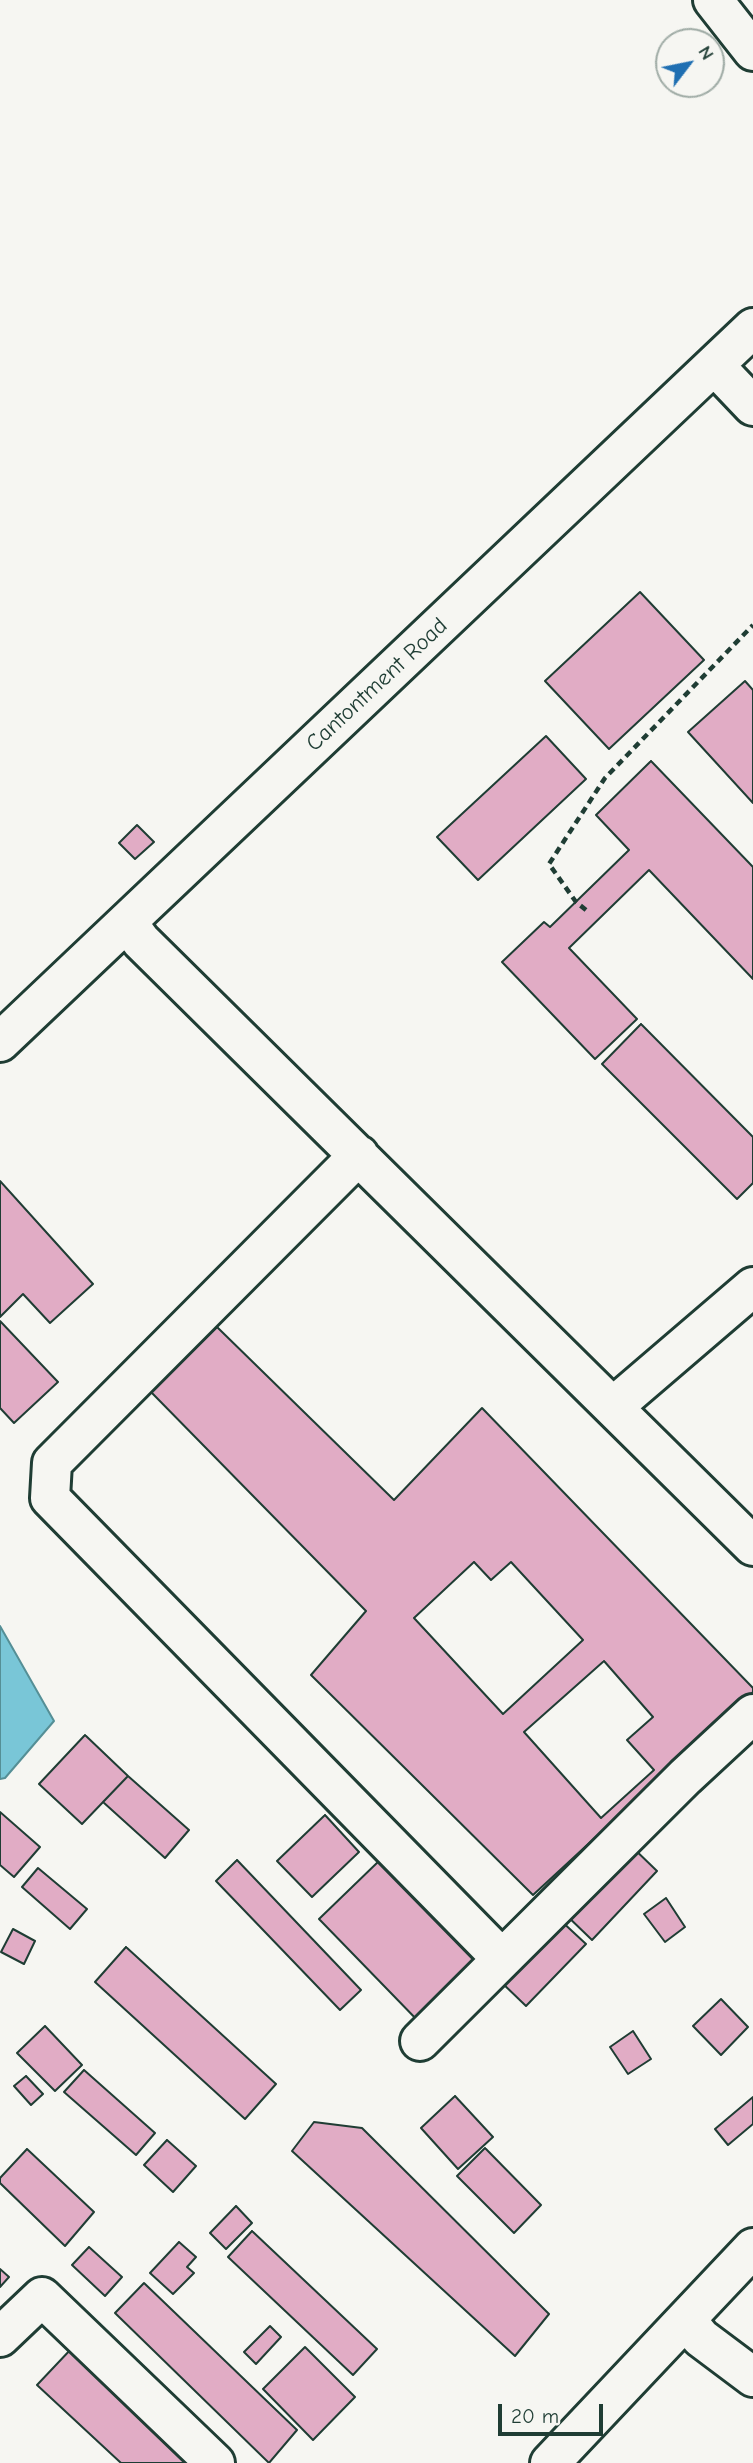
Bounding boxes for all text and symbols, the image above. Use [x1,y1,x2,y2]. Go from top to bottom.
north arrow [655,28,725,98]
text: N [693,42,719,64]
street label: Cantontment Road [301,612,453,758]
scale bar [501,2390,606,2434]
text: 20 m [511,2404,559,2428]

